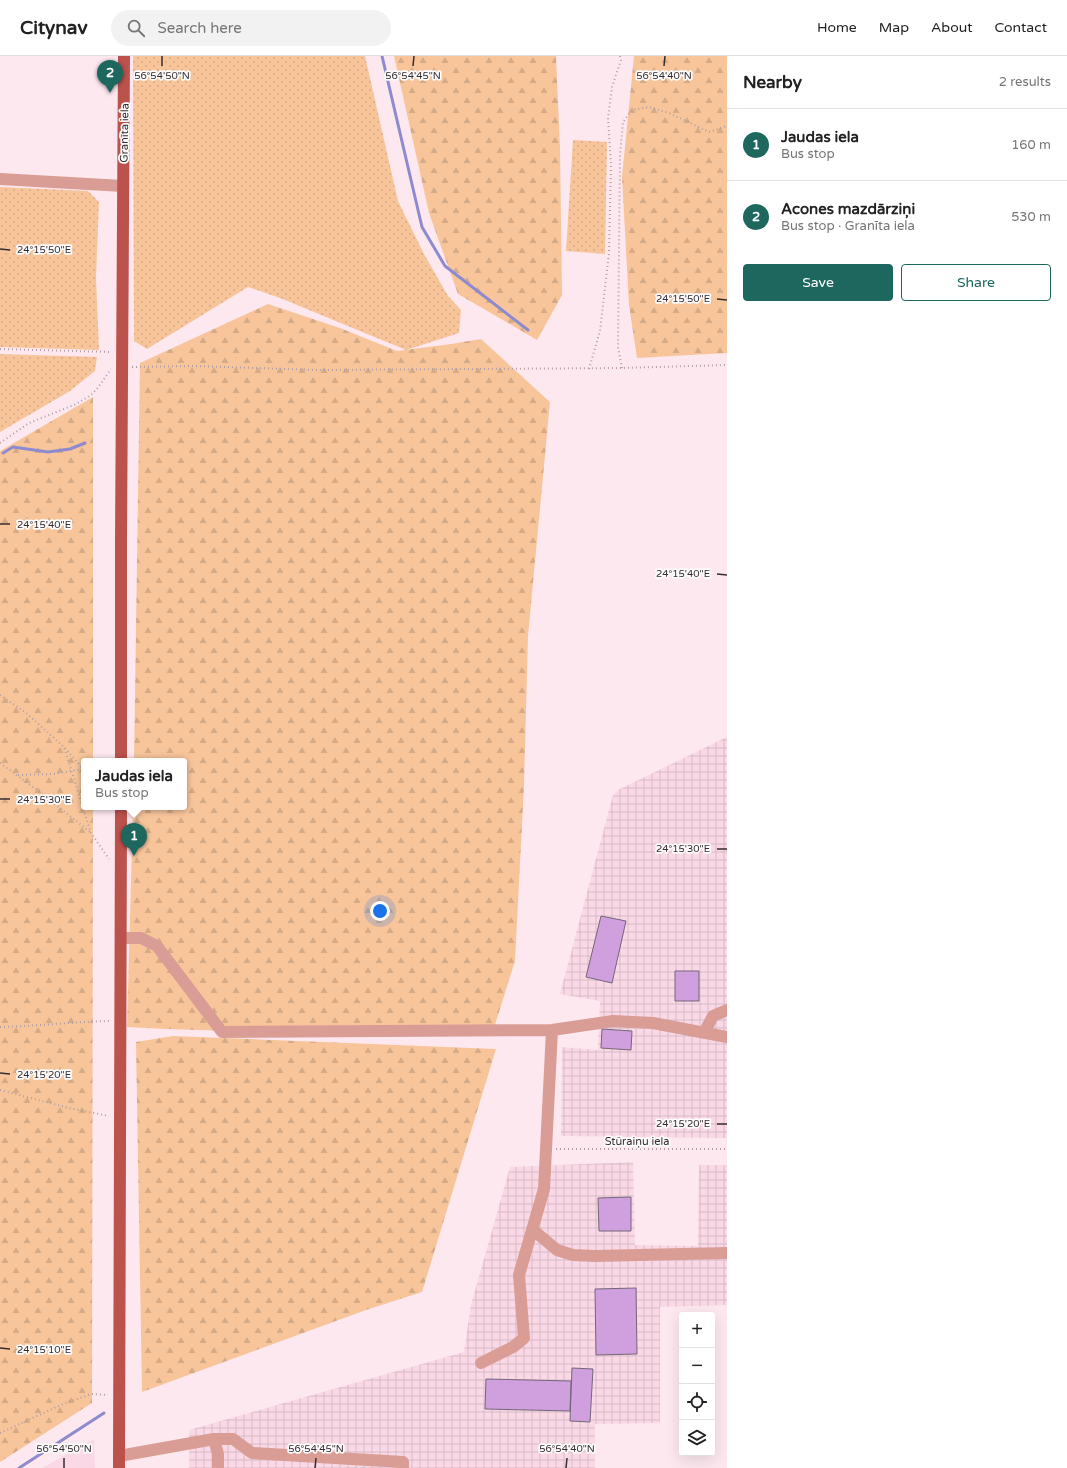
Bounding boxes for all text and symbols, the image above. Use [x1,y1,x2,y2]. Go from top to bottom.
search box [111,10,391,46]
text: Citynav [20,17,87,39]
icon: search [125,17,147,39]
text: Search here [157,19,242,37]
text: Home [817,19,857,36]
text: Map [879,19,909,36]
text: About [931,19,973,36]
text: Contact [995,19,1047,36]
pin: 2 [97,60,123,93]
text: 56°54'50"N [134,70,190,82]
text: 56°54'45"N [385,70,441,82]
text: 56°54'40"N [636,70,692,82]
text: Nearby [743,72,802,93]
text: 2 results [999,74,1051,90]
street label: Granīta iela [117,103,132,163]
text: Jaudas iela [781,128,859,146]
text: 1 [752,137,760,153]
text: 160 m [1011,137,1051,153]
text: Bus stop [781,146,835,162]
text: Acones mazdārziņi [781,200,915,218]
text: 2 [752,209,760,225]
text: 530 m [1011,209,1051,225]
text: Bus stop · Granīta iela [781,218,915,234]
text: 24°15'50"E [17,244,71,256]
button: Save [743,264,893,301]
button: Share [901,264,1051,301]
text: 24°15'50"E [656,293,710,305]
text: 24°15'40"E [17,519,71,531]
text: 24°15'40"E [656,568,710,580]
popup [81,758,187,810]
text: Jaudas iela [95,767,173,785]
text: Bus stop [95,785,149,801]
text: 24°15'30"E [17,794,71,806]
pin: 1 [121,823,147,856]
text: 24°15'30"E [656,843,710,855]
your location [370,901,390,921]
text: 24°15'20"E [17,1069,71,1081]
text: 24°15'20"E [656,1118,710,1130]
street label: Stūraiņu iela [605,1135,669,1148]
map controls [679,1312,715,1456]
button: + [679,1312,715,1348]
text: 24°15'10"E [17,1344,71,1356]
button: − [679,1348,715,1384]
button: locate [679,1384,715,1420]
button: layers [679,1420,715,1456]
text: 56°54'50"N [36,1443,92,1455]
text: 56°54'45"N [288,1443,344,1455]
text: 56°54'40"N [539,1443,595,1455]

